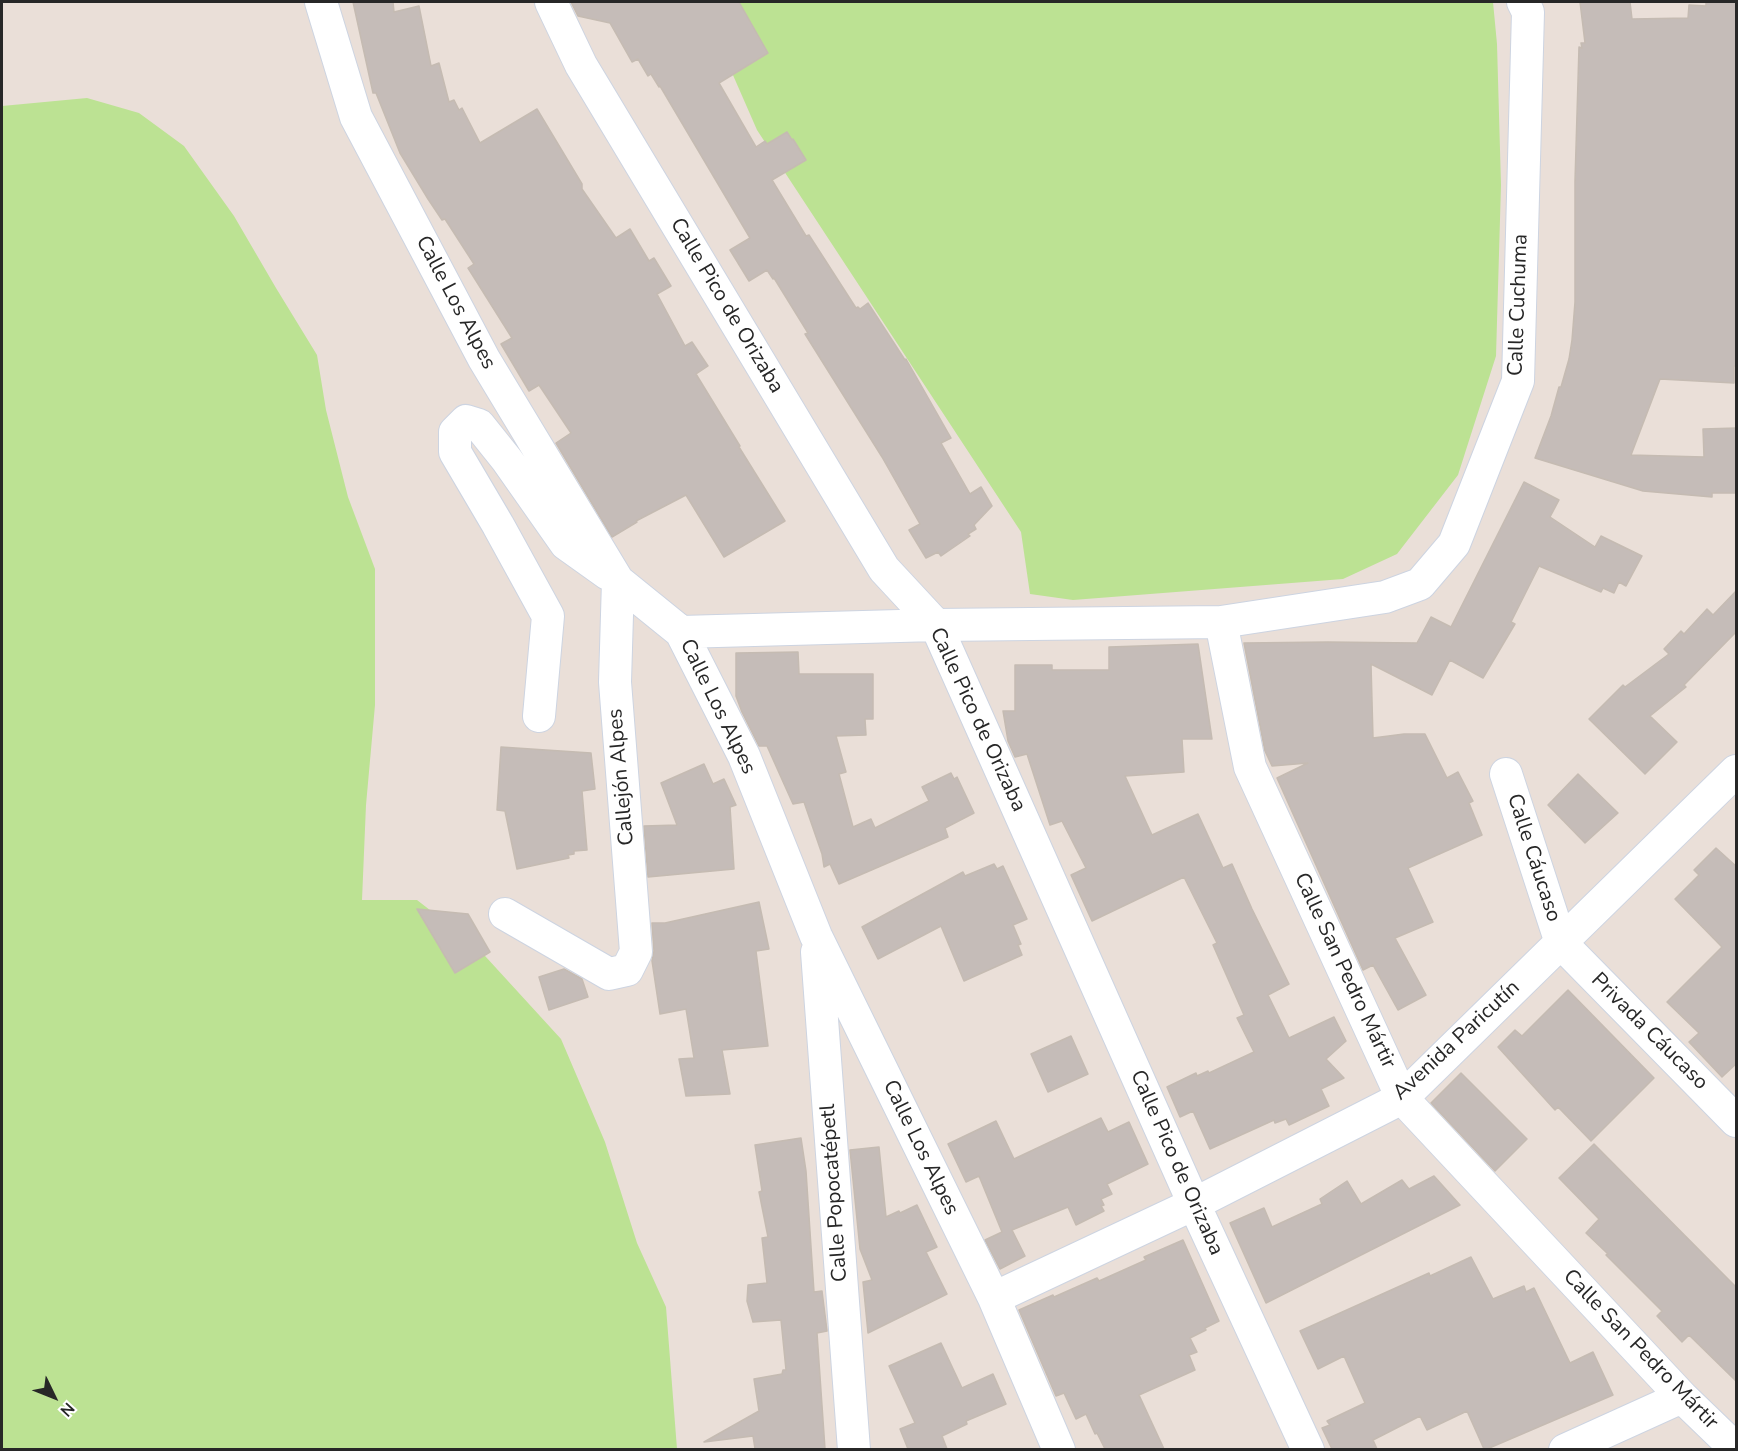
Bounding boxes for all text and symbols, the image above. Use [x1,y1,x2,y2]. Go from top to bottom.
street label: Calle Pico de Orizaba [664,214,788,398]
street label: Calle Los Alpes [409,232,501,374]
street label: Calle Cuchuma [1504,234,1534,376]
street label: Calle Pico de Orizaba [923,624,1031,816]
street label: Calle Los Alpes [673,635,761,779]
street label: Callejón Alpes [603,707,641,847]
street label: Calle Cáucaso [1500,791,1566,925]
street label: Calle San Pedro Mártir [1288,869,1400,1073]
street label: Privada Cáucaso [1585,968,1713,1096]
street label: Avenida Paricutín [1388,976,1526,1106]
street label: Calle Pico de Orizaba [1124,1067,1228,1259]
street label: Calle Los Alpes [876,1076,964,1220]
street label: Calle Popocatépetl [816,1103,854,1283]
street label: Calle San Pedro Mártir [1557,1265,1723,1435]
north arrow [24,1367,84,1427]
text: N [55,1397,79,1421]

